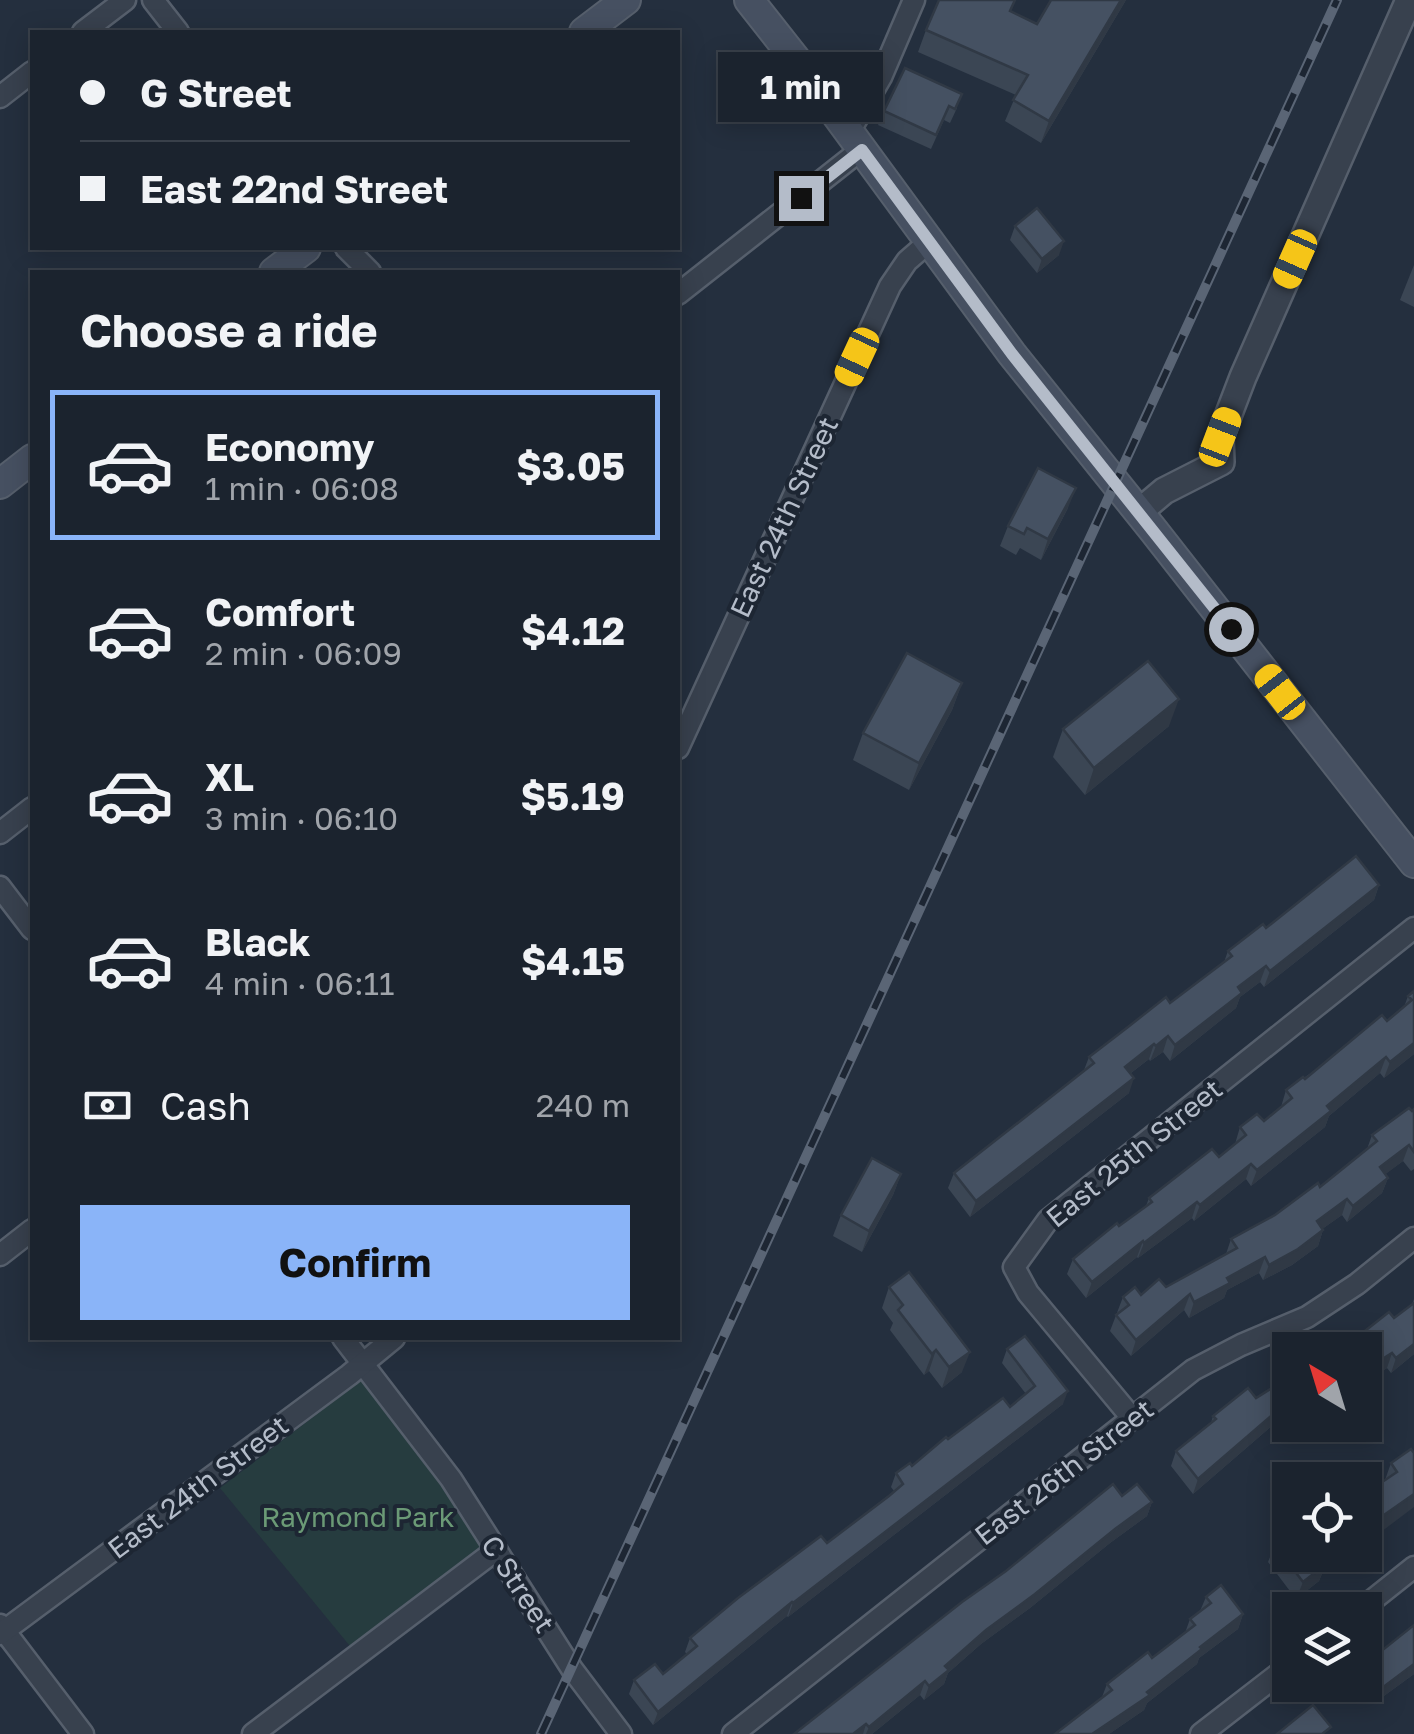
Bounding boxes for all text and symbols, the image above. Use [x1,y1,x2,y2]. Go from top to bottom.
callout: 1 min [718,53,884,123]
text: 1 min [760,68,841,106]
text: G Street [140,70,292,115]
text: East 22nd Street [140,166,448,211]
route end [779,176,824,221]
car [1269,225,1321,293]
text: Choose a ride [80,303,378,357]
car [831,323,883,391]
car [1195,404,1245,470]
street label: East 24th Street [723,411,844,622]
icon: car [85,420,175,510]
text: Economy [205,424,374,469]
text: $3.05 [516,443,625,488]
text: 1 min · 06:08 [205,469,399,507]
icon: car [85,585,175,675]
text: Comfort [205,589,355,634]
route start [1209,607,1254,652]
text: $4.12 [521,608,625,653]
text: 2 min · 06:09 [205,634,402,672]
car [1250,659,1310,725]
icon: car [85,750,175,840]
text: XL [205,754,254,799]
text: $5.19 [520,773,625,818]
text: 3 min · 06:10 [205,799,398,837]
icon: car [85,915,175,1005]
text: Black [205,919,310,964]
text: $4.15 [521,938,625,983]
text: 4 min · 06:11 [205,964,395,1002]
street label: East 25th Street [1039,1072,1228,1234]
icon: cash [80,1078,135,1133]
text: Cash [160,1083,251,1128]
text: 240 m [536,1086,630,1124]
button: Confirm [80,1205,630,1320]
north arrow [1272,1332,1382,1442]
map controls [1272,1332,1382,1702]
street label: East 26th Street [968,1392,1159,1551]
street label: East 24th Street [101,1408,294,1565]
button: locate [1272,1462,1382,1572]
park label: Raymond Park [261,1500,455,1533]
street label: C Street [475,1529,562,1638]
button: layers [1272,1592,1382,1702]

